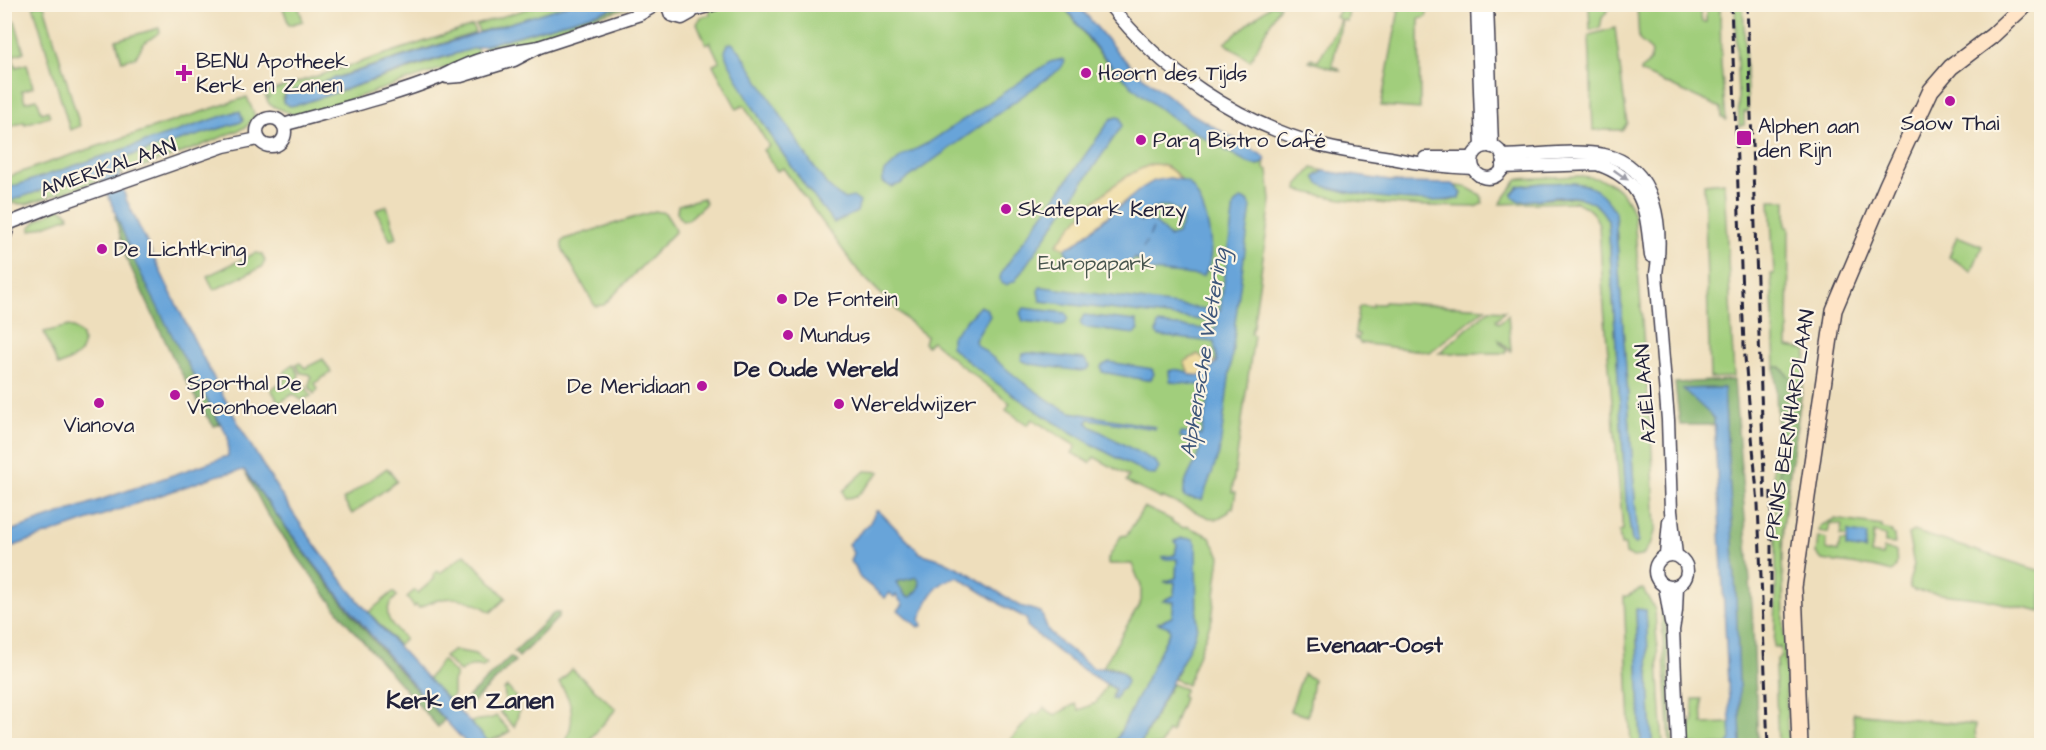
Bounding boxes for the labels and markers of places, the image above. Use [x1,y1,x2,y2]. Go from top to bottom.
place label: BENU Apotheek Kerk en Zanen [196,47,348,100]
place label: Hoorn des Tijds [1098,59,1247,88]
marker: BENU Apotheek Kerk en Zanen [177,66,191,80]
marker: Hoorn des Tijds [1079,66,1093,80]
marker: Saow Thai [1943,94,1957,108]
place label: Saow Thai [1901,109,1999,138]
place label: Alphen aan den Rijn [1758,112,1859,165]
place label: Parq Bistro Café [1153,126,1326,155]
marker: Alphen aan den Rijn [1735,129,1753,147]
marker: Parq Bistro Café [1134,133,1148,147]
place label: Skatepark Kenzy [1018,195,1187,226]
marker: Skatepark Kenzy [999,202,1013,216]
place label: De Lichtkring [114,235,246,266]
marker: De Lichtkring [95,242,109,256]
place label: De Fontein [794,285,898,314]
marker: De Fontein [775,292,789,306]
place label: Mundus [800,321,871,350]
marker: Mundus [781,328,795,342]
place label: Sporthal De Vroonhoevelaan [187,369,337,422]
place label: De Meridiaan [567,372,690,401]
marker: De Meridiaan [695,379,709,393]
marker: Sporthal De Vroonhoevelaan [168,388,182,402]
place label: Wereldwijzer [851,390,977,419]
marker: Vianova [92,396,106,410]
marker: Wereldwijzer [832,397,846,411]
place label: Vianova [64,411,135,440]

